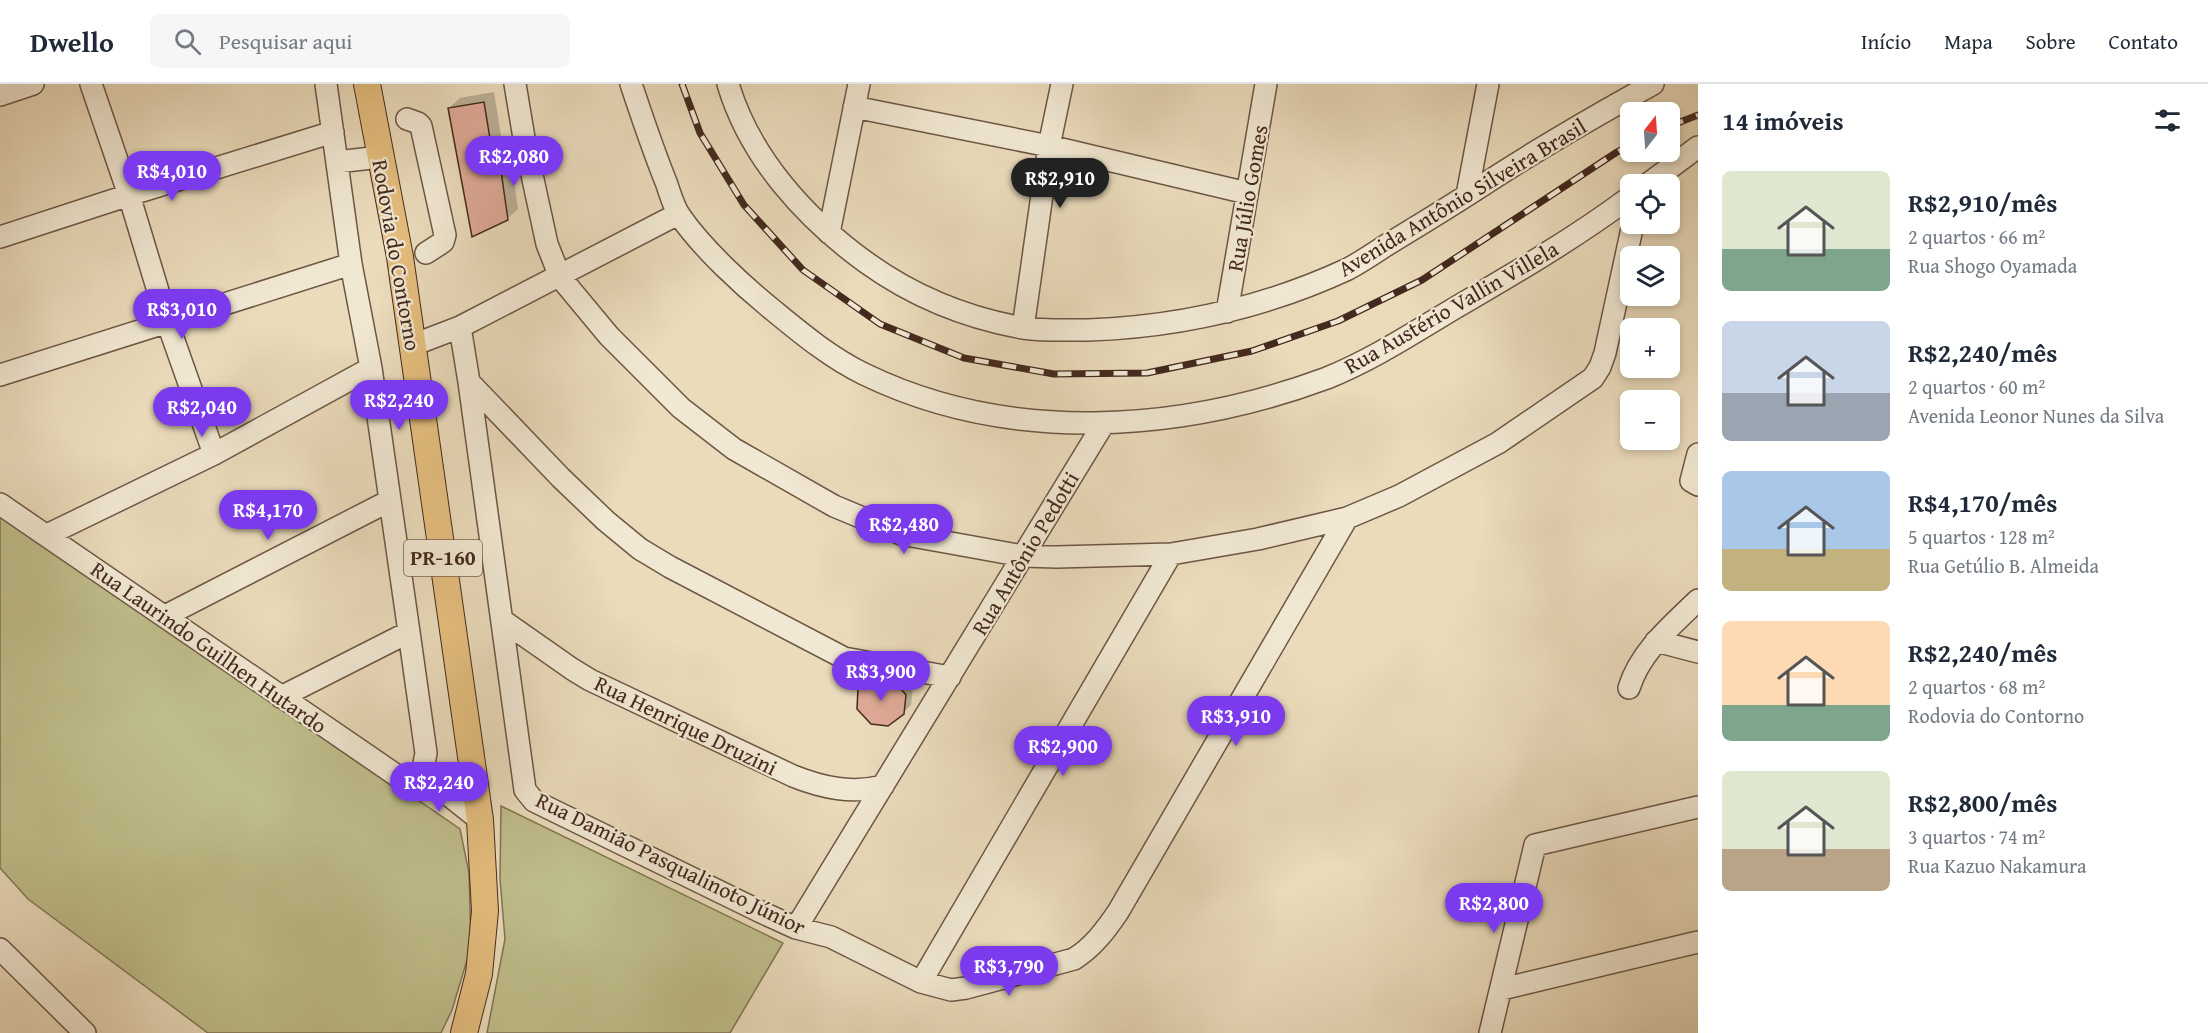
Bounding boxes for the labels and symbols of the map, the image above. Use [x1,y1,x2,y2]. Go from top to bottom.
north arrow [1620,102,1680,162]
street label: Avenida Antônio Silveira Brasil [1332,110,1592,284]
street label: Rua Júlio Gomes [1218,122,1276,274]
pin: R$2,080 [459,136,569,187]
pin: R$4,010 [117,151,227,202]
street label: Rodovia do Contorno [364,157,430,353]
pin: R$2,910 [1005,158,1115,209]
street label: Rua Austério Vallin Villela [1338,232,1564,381]
pin: R$3,010 [127,289,237,340]
pin: R$2,240 [344,380,454,431]
pin: R$2,040 [147,387,257,438]
street label: Rua Antônio Pedotti [963,465,1087,641]
pin: R$4,170 [213,490,323,541]
pin: R$2,480 [849,504,959,555]
road number: PR-160 [404,540,482,576]
street label: Rua Laurindo Guilhen Hutardo [84,553,334,741]
pin: R$3,900 [826,651,936,702]
street label: Rua Henrique Druzini [589,667,783,783]
pin: R$3,910 [1181,696,1291,747]
pin: R$2,900 [1008,726,1118,777]
pin: R$2,240 [384,762,494,813]
street label: Rua Damião Pasqualinoto Júnior [531,784,811,942]
pin: R$2,800 [1439,883,1549,934]
pin: R$3,790 [954,946,1064,997]

